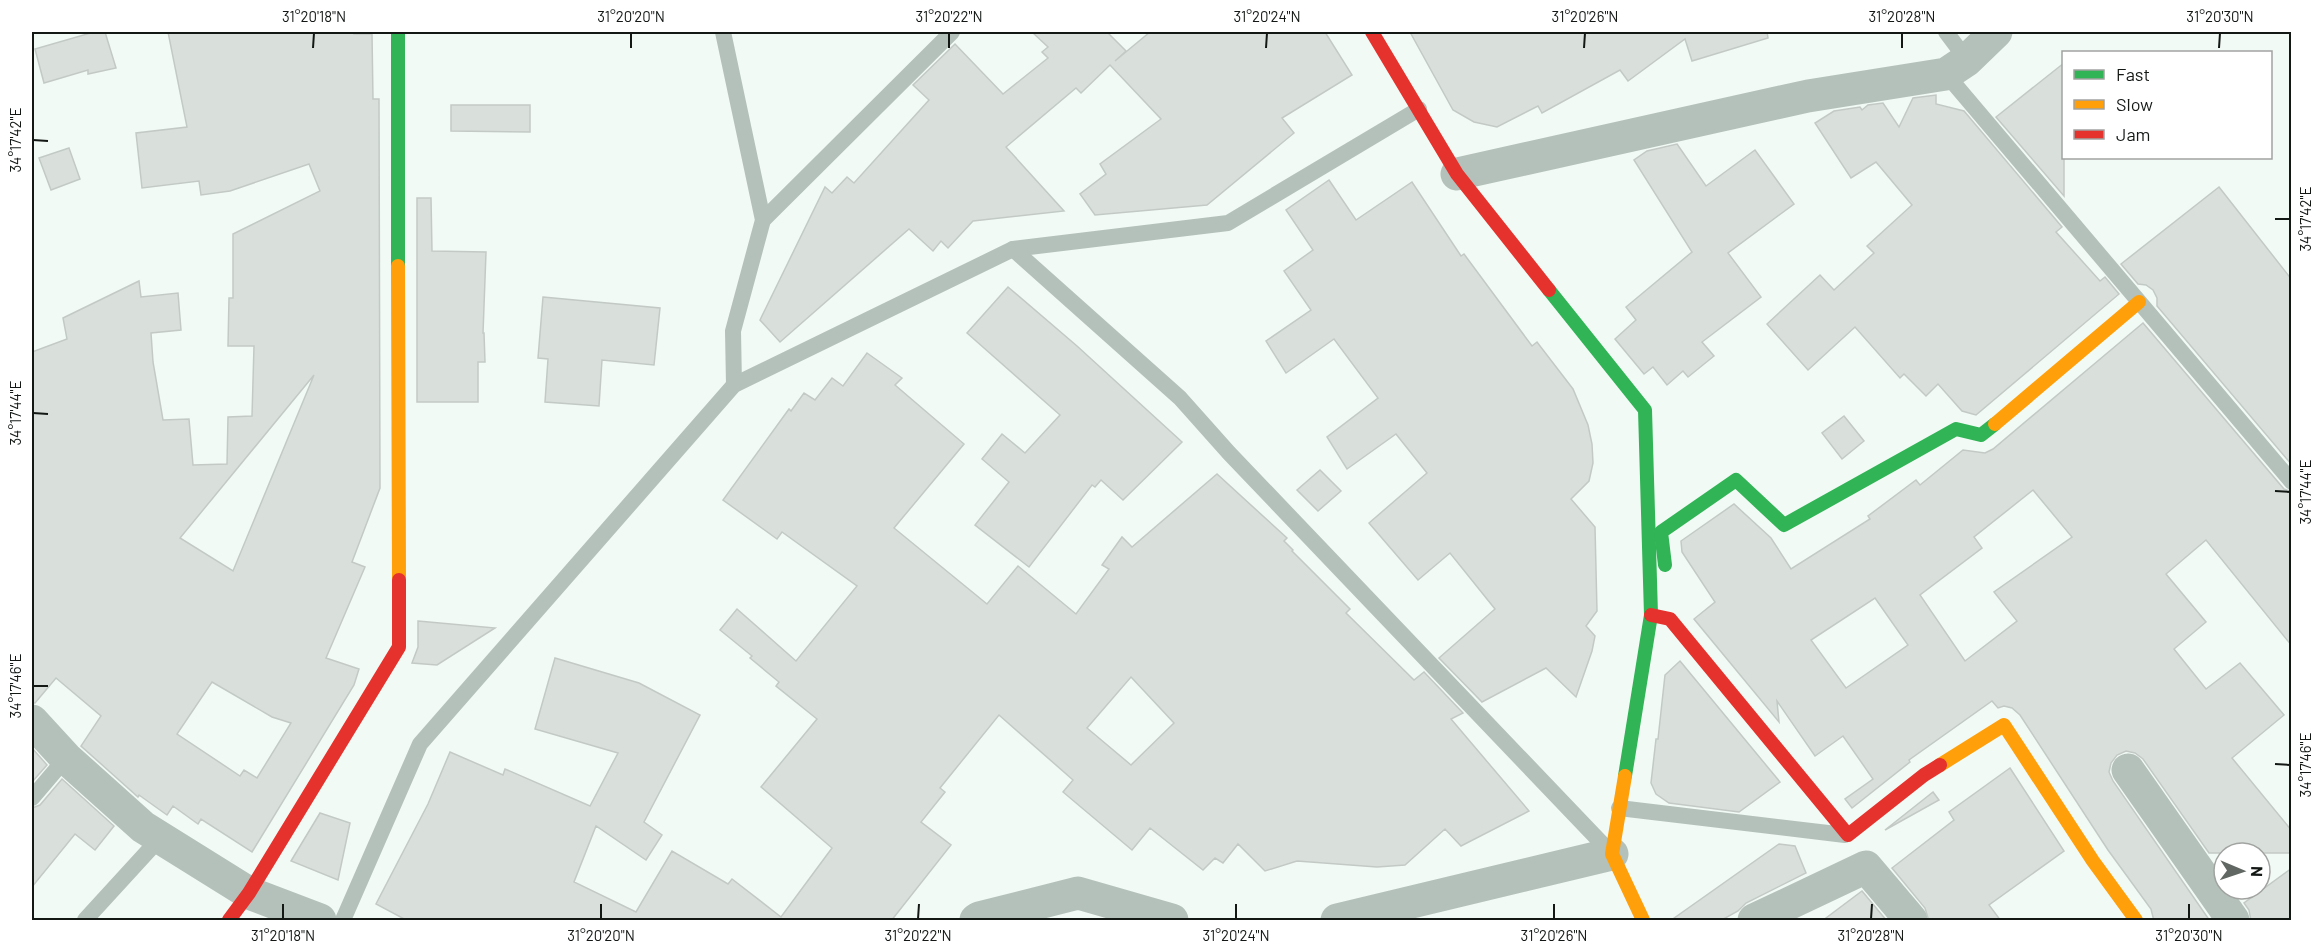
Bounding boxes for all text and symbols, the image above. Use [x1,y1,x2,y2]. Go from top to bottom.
text: 31°20'18"N [282,7,346,25]
text: 31°20'20"N [597,7,665,25]
text: 31°20'22"N [915,7,983,25]
text: 31°20'24"N [1233,7,1301,25]
text: 31°20'26"N [1552,7,1618,25]
text: 31°20'28"N [1868,7,1936,25]
text: 31°20'30"N [2186,7,2254,25]
legend [2062,51,2272,159]
text: Fast [2116,63,2150,85]
text: Slow [2116,93,2153,115]
text: 34°17'42"E [6,107,24,173]
text: Jam [2116,123,2150,145]
text: 34°17'42"E [2296,186,2314,252]
text: 34°17'44"E [6,380,24,446]
text: 34°17'44"E [2296,459,2314,525]
text: 34°17'46"E [6,654,24,718]
text: 34°17'46"E [2296,733,2314,797]
north arrow [2212,841,2272,901]
text: N [2248,866,2267,877]
text: 31°20'18"N [251,926,315,944]
text: 31°20'20"N [567,926,635,944]
text: 31°20'22"N [884,926,952,944]
text: 31°20'24"N [1202,926,1270,944]
text: 31°20'26"N [1521,926,1587,944]
text: 31°20'28"N [1837,926,1905,944]
text: 31°20'30"N [2155,926,2223,944]

